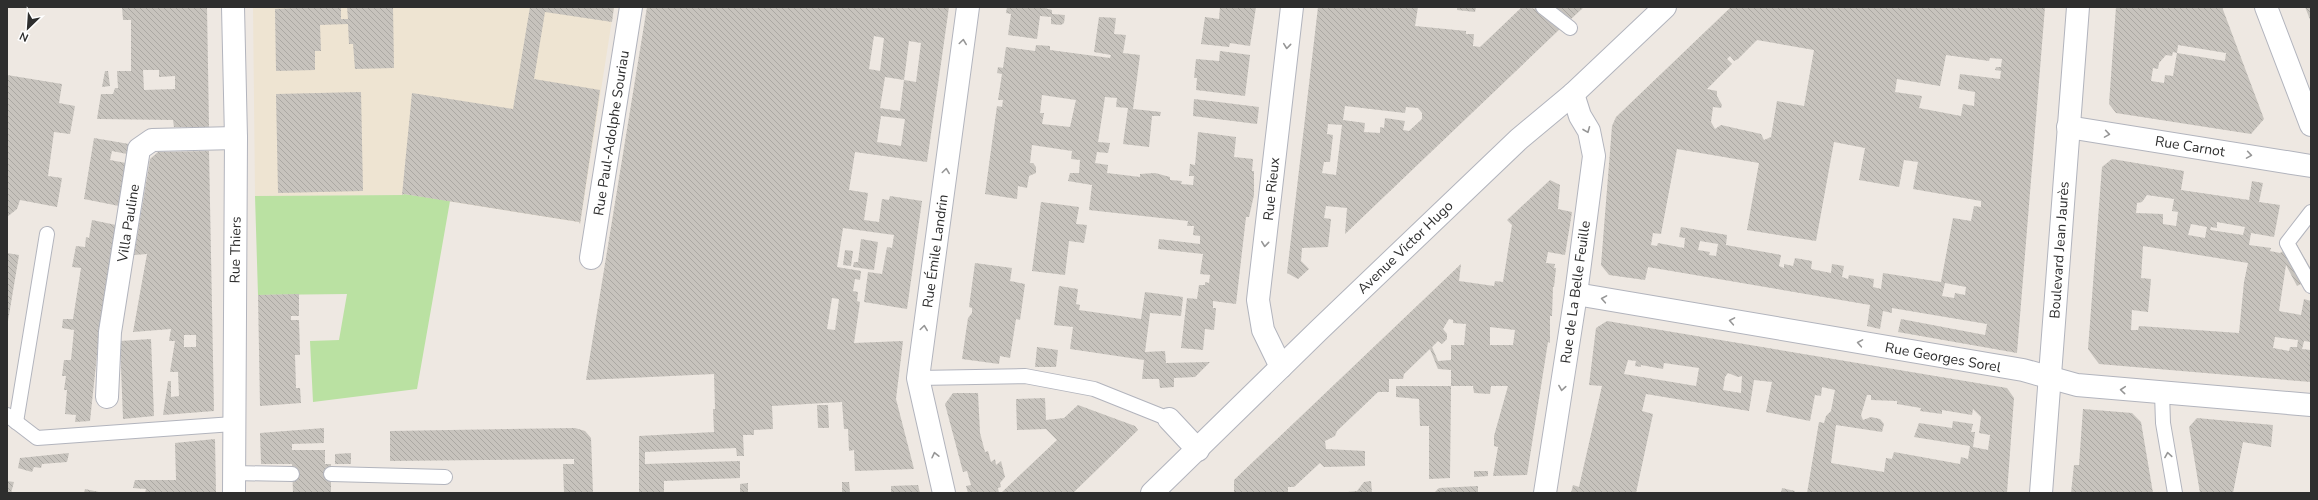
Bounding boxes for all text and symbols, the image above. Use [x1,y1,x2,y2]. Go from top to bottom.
north arrow [8,8,48,48]
text: N [17,28,31,45]
one-way arrow [958,39,967,45]
one-way arrow [1283,43,1292,49]
street label: Rue Paul-Adolphe Souriau [589,49,634,217]
one-way arrow [1583,126,1591,133]
one-way arrow [2104,129,2110,138]
street label: Rue Carnot [2154,132,2226,161]
one-way arrow [2246,150,2252,159]
street label: Rue Rieux [1259,156,1284,222]
one-way arrow [941,168,950,174]
street label: Boulevard Jean Jaurès [2045,180,2074,319]
street label: Villa Pauline [113,183,144,264]
street label: Rue Émile Landrin [918,193,953,309]
street label: Avenue Victor Hugo [1353,196,1458,298]
street label: Rue Thiers [225,216,246,284]
street label: Rue de La Belle Feuille [1556,220,1595,365]
one-way arrow [1261,241,1270,248]
one-way arrow [1601,295,1607,304]
one-way arrow [1729,317,1735,325]
one-way arrow [919,324,928,331]
street label: Rue Georges Sorel [1883,338,2003,377]
one-way arrow [1857,339,1863,347]
one-way arrow [1558,385,1567,391]
one-way arrow [2120,385,2126,394]
one-way arrow [2164,451,2173,458]
one-way arrow [932,452,940,458]

